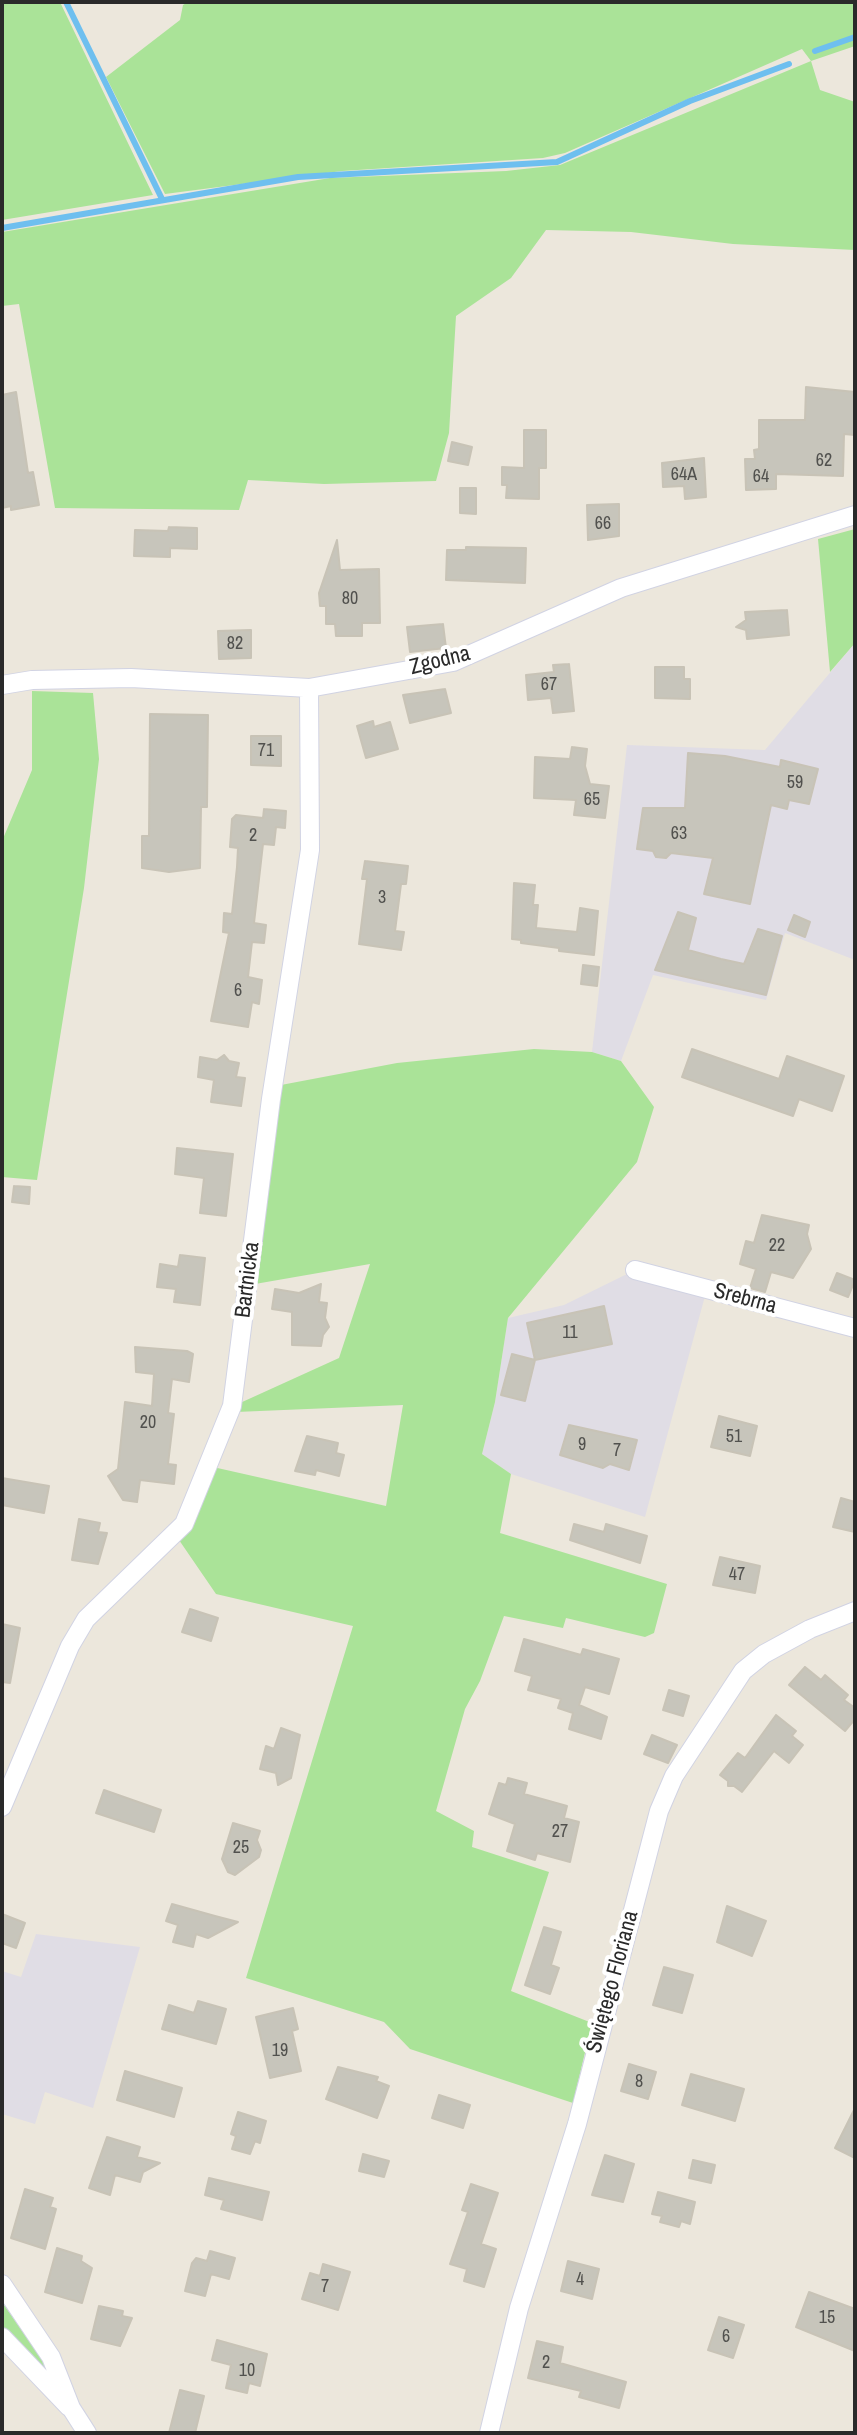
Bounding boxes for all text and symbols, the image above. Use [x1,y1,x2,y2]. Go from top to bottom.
house number: 62 [816,450,832,472]
house number: 64A [671,464,697,486]
house number: 64 [753,466,769,488]
house number: 66 [595,513,611,535]
house number: 80 [342,588,358,610]
house number: 82 [227,633,243,655]
street label: Zgodna [407,641,473,681]
house number: 67 [541,674,557,696]
house number: 71 [258,740,274,762]
house number: 59 [787,772,803,794]
house number: 65 [584,789,600,811]
house number: 63 [671,823,687,845]
house number: 2 [249,825,257,847]
house number: 3 [378,887,386,909]
house number: 6 [234,980,242,1002]
house number: 22 [769,1235,785,1257]
street label: Bartnicka [230,1241,266,1319]
street label: Srebrna [711,1278,779,1320]
house number: 11 [562,1322,578,1344]
house number: 20 [140,1412,156,1434]
house number: 51 [726,1426,742,1448]
house number: 9 [578,1434,586,1456]
house number: 7 [613,1440,621,1462]
house number: 47 [729,1564,745,1586]
house number: 27 [552,1821,568,1843]
house number: 25 [233,1837,249,1859]
street label: Świętego Floriana [581,1908,645,2056]
house number: 19 [272,2040,288,2062]
house number: 8 [635,2071,643,2093]
house number: 4 [576,2269,584,2291]
house number: 7 [321,2276,329,2298]
house number: 15 [819,2307,835,2329]
house number: 6 [722,2326,730,2348]
house number: 2 [542,2352,550,2374]
house number: 10 [239,2360,255,2382]

